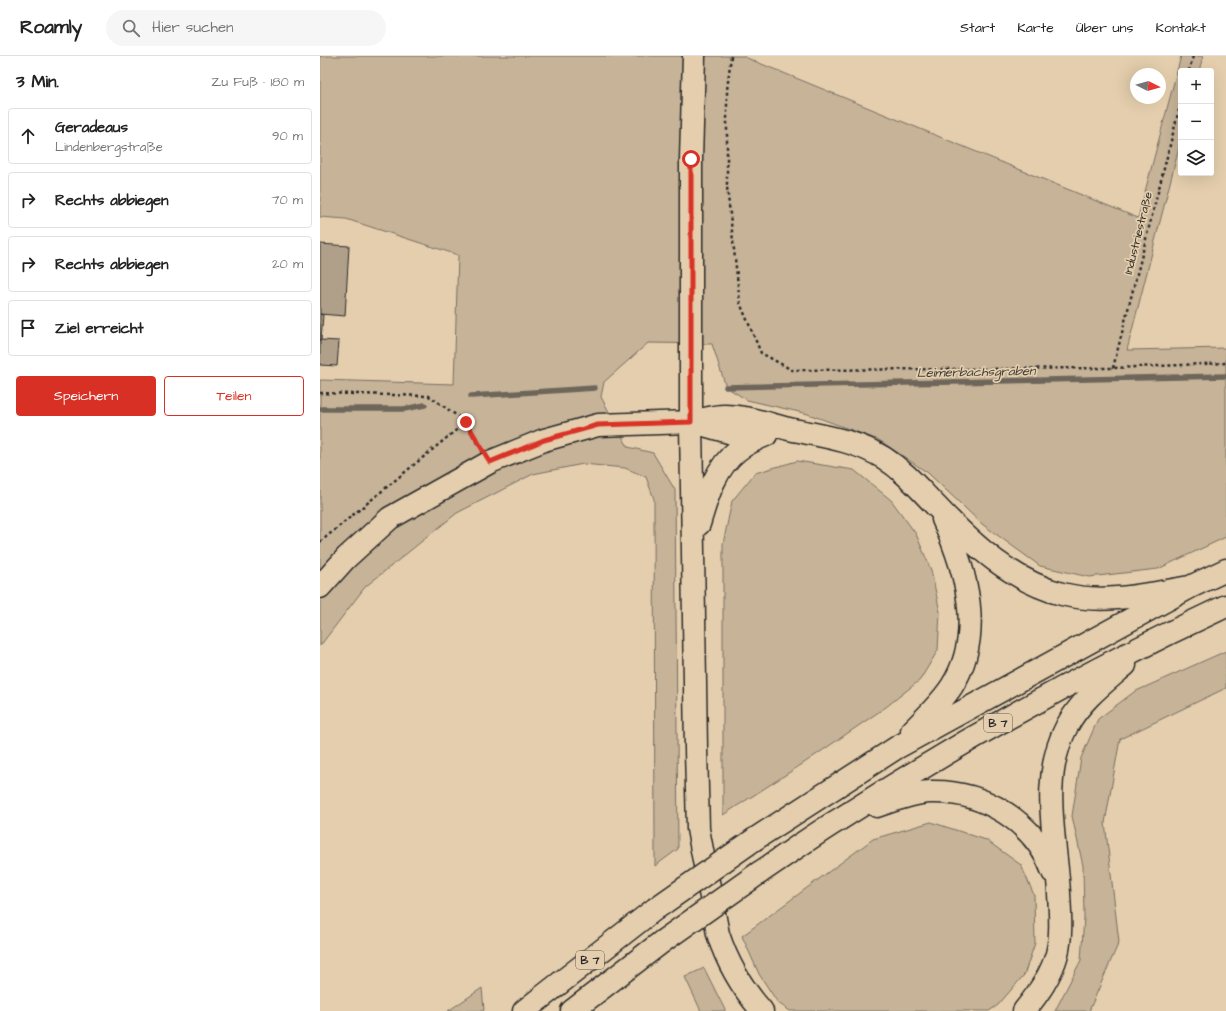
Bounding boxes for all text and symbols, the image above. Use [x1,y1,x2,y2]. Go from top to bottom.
search box [106,10,386,46]
text: Roamly [20,14,82,41]
icon: search [120,17,142,39]
text: Hier suchen [152,17,234,38]
text: Start [960,18,995,38]
text: Karte [1017,18,1054,38]
text: Über uns [1076,18,1134,38]
text: Kontakt [1156,18,1206,38]
north arrow [1130,68,1166,104]
map controls [1178,68,1214,176]
button: + [1178,68,1214,104]
text: 3 Min. [16,70,59,94]
text: Zu Fuß · 180 m [211,73,304,91]
button: − [1178,104,1214,140]
text: Geradeaus [55,117,128,138]
icon: ahead [17,125,39,147]
text: 90 m [272,127,303,145]
text: Lindenbergstraße [55,138,163,156]
button: layers [1178,140,1214,176]
route start [682,150,700,168]
icon: right [17,189,39,211]
text: Rechts abbiegen [55,190,169,211]
street label: Industriestraße [1120,190,1157,276]
text: 70 m [271,191,303,209]
icon: right [17,253,39,275]
text: Rechts abbiegen [55,254,169,275]
text: 20 m [272,255,303,273]
icon: arrive [17,317,39,339]
text: Ziel erreicht [55,318,144,339]
water label: Leimerbachsgraben [916,362,1037,383]
button: Speichern [16,376,156,416]
button: Teilen [164,376,304,416]
route end [457,413,475,431]
road number: B 7 [984,714,1012,732]
road number: B 7 [576,951,604,969]

